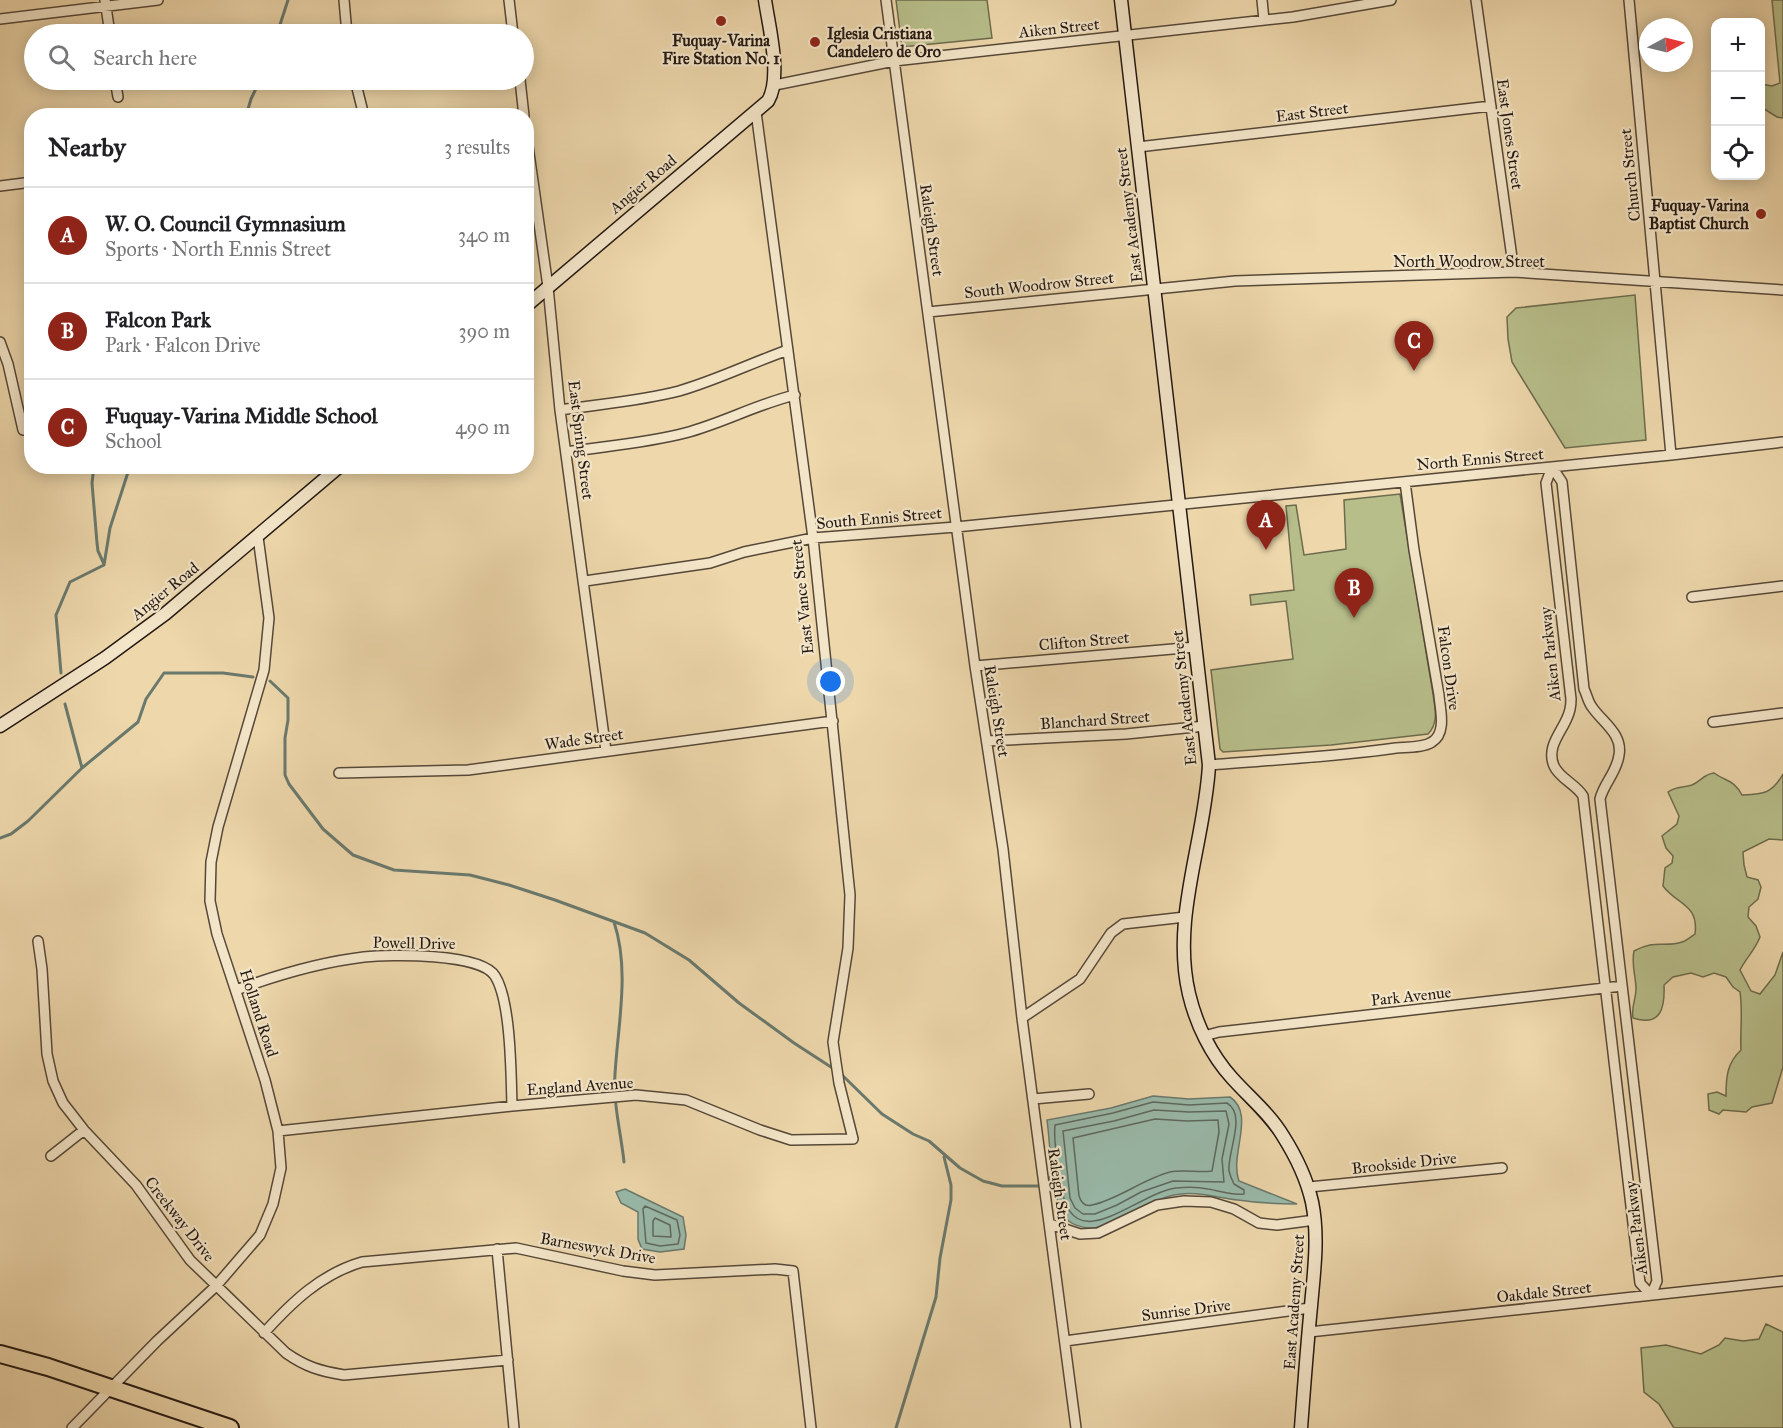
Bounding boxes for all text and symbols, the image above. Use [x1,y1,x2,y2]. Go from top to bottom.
marker: Fuquay-Varina Fire Station No. 1 [714,14,728,28]
street label: Aiken Street [1017,14,1101,42]
north arrow [1639,18,1693,72]
map controls [1711,18,1765,180]
button: + [1711,18,1765,72]
search box [24,24,534,90]
place label: Iglesia Cristiana Candelero de Oro [827,24,941,61]
place label: Fuquay-Varina Fire Station No. 1 [662,31,780,68]
marker: Iglesia Cristiana Candelero de Oro [808,35,822,49]
icon: search [45,41,78,74]
text: Search here [93,44,197,71]
button: − [1711,72,1765,126]
street label: East Jones Street [1492,77,1527,191]
street label: East Street [1275,98,1350,126]
button: locate [1711,126,1765,180]
street label: Church Street [1616,127,1644,222]
text: Nearby [48,131,126,163]
text: 3 results [444,135,510,159]
street label: East Academy Street [1111,146,1147,284]
street label: Angier Road [605,151,681,219]
street label: Raleigh Street [915,183,948,278]
place label: Fuquay-Varina Baptist Church [1649,196,1750,234]
marker: Fuquay-Varina Baptist Church [1754,207,1768,221]
text: W. O. Council Gymnasium [105,210,346,237]
text: A [61,223,74,247]
text: 340 m [458,223,510,247]
text: Sports · North Ennis Street [105,237,331,261]
street label: North Woodrow Street [1393,252,1545,271]
street label: South Woodrow Street [963,268,1115,302]
text: Falcon Park [105,306,211,333]
text: B [61,319,74,343]
text: 390 m [459,319,510,343]
pin: C [1394,322,1434,371]
text: Park · Falcon Drive [105,333,261,357]
street label: East Spring Street [563,379,598,501]
text: Fuquay-Varina Middle School [105,402,378,429]
text: C [61,415,74,439]
text: 490 m [455,415,510,439]
text: School [105,429,162,453]
street label: North Ennis Street [1416,444,1545,474]
pin: A [1246,500,1286,550]
street label: South Ennis Street [815,503,943,533]
street label: East Vance Street [787,538,817,655]
street label: Angier Road [127,558,203,625]
pin: B [1334,568,1374,618]
street label: Aiken Parkway [1536,605,1564,703]
street label: Falcon Drive [1434,625,1464,712]
street label: Clifton Street [1038,628,1130,654]
street label: East Academy Street [1167,629,1201,767]
street label: Raleigh Street [979,664,1014,759]
your location [816,667,845,696]
street label: Blanchard Street [1040,707,1151,733]
street label: Wade Street [544,724,625,754]
street label: Powell Drive [372,933,456,953]
street label: Holland Road [236,967,282,1059]
street label: Park Avenue [1370,982,1452,1010]
street label: England Avenue [526,1073,634,1100]
street label: Raleigh Street [1043,1147,1076,1242]
street label: Brookside Drive [1351,1148,1458,1178]
street label: Creekway Drive [141,1173,219,1265]
street label: Aiken Parkway [1621,1179,1651,1277]
street label: Barneswyck Drive [539,1228,658,1268]
street label: East Academy Street [1280,1233,1308,1370]
street label: Oakdale Street [1496,1278,1593,1306]
street label: Sunrise Drive [1140,1295,1232,1325]

